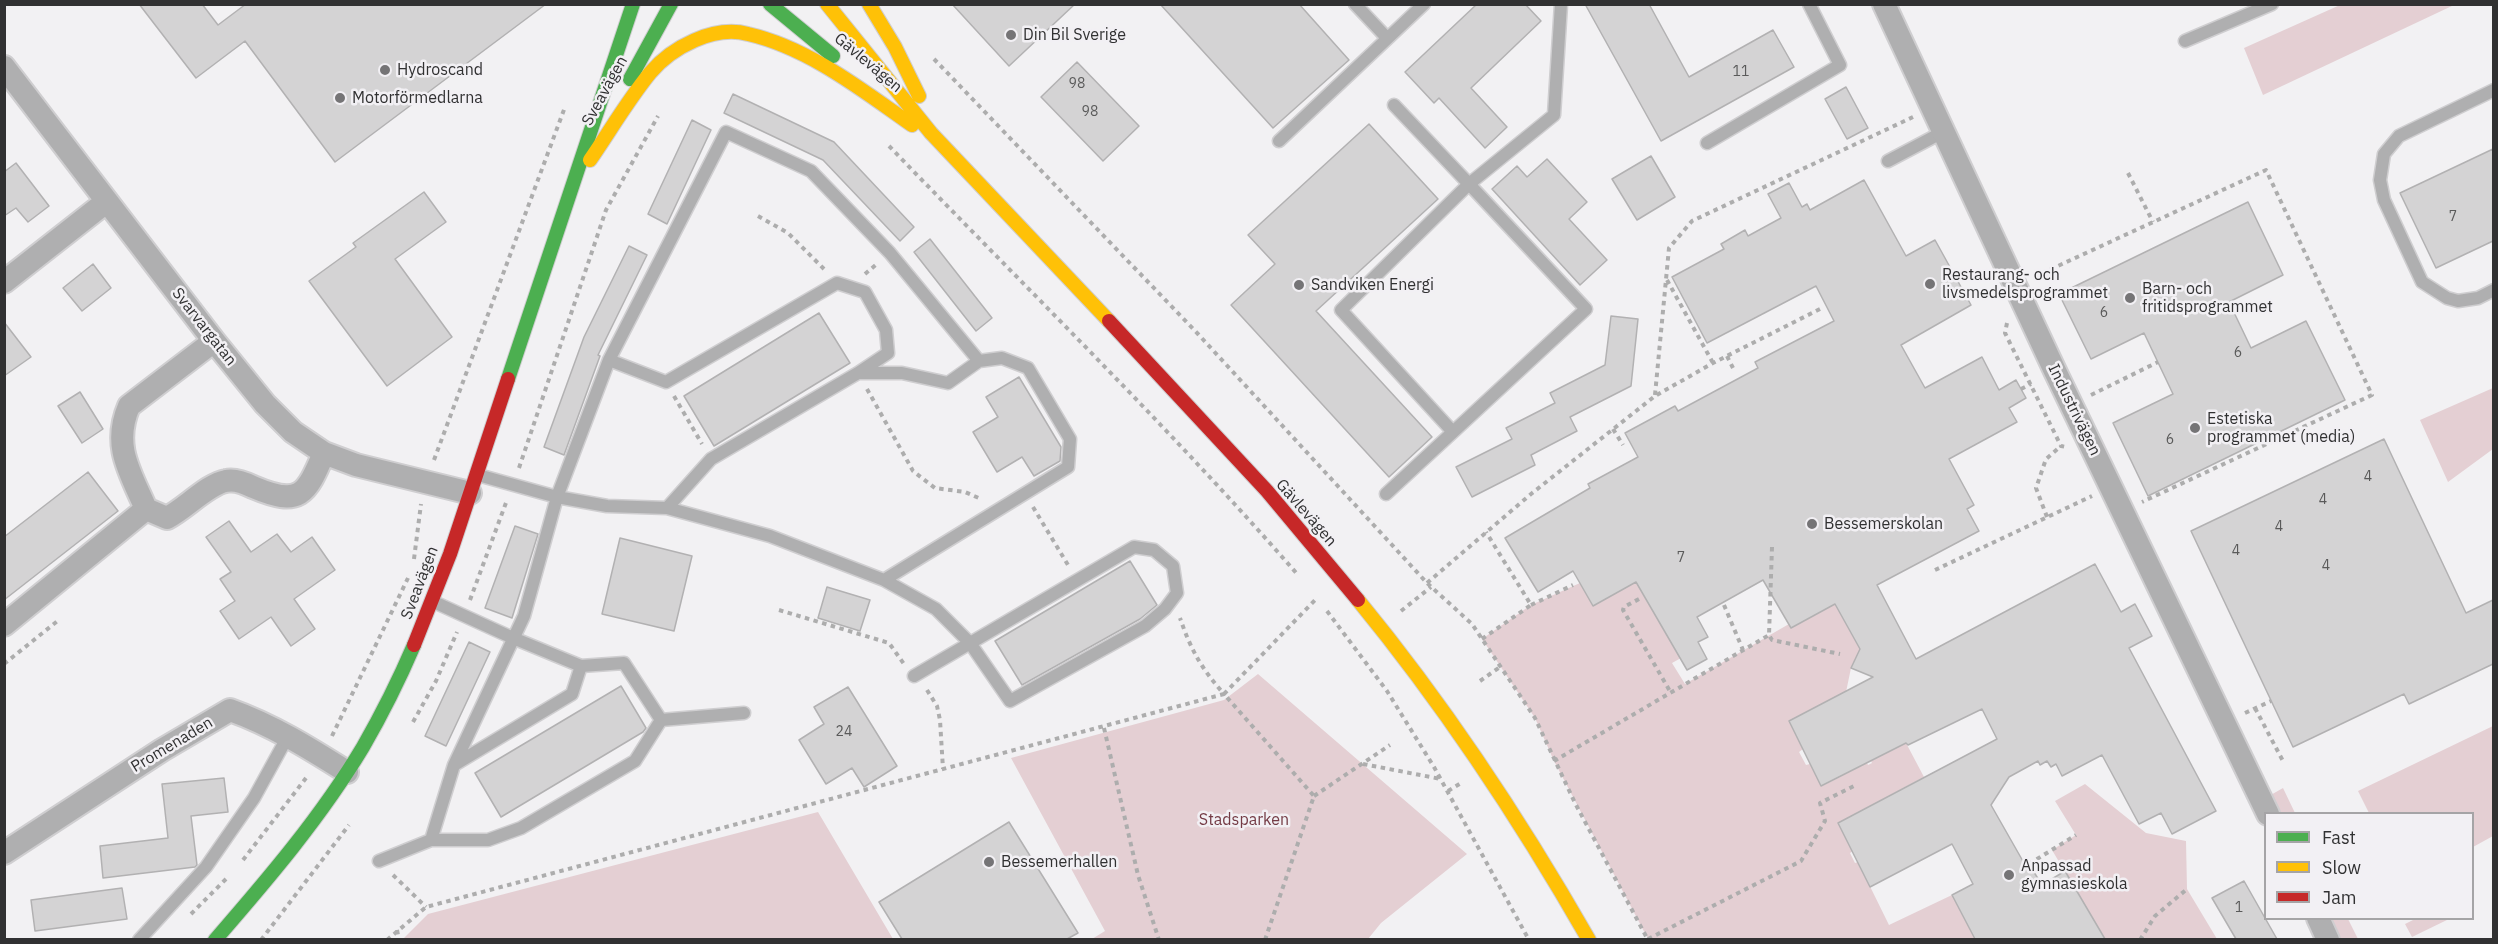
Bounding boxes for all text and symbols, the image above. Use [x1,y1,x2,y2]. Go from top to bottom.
place label: Din Bil Sverige [1023,25,1126,45]
marker: Din Bil Sverige [1004,28,1018,42]
street label: Gävlevägen [830,29,906,97]
street label: Sveavägen [578,53,632,129]
place label: Hydroscand [397,60,483,80]
marker: Hydroscand [378,63,392,77]
house number: 11 [1733,64,1749,80]
house number: 98 [1069,76,1085,92]
place label: Motorförmedlarna [352,88,483,108]
marker: Motorförmedlarna [333,91,347,105]
house number: 98 [1082,104,1098,120]
house number: 7 [2449,209,2457,225]
place label: Restaurang- och livsmedelsprogrammet [1942,265,2108,303]
place label: Sandviken Energi [1311,275,1434,295]
marker: Restaurang- och livsmedelsprogrammet [1923,277,1937,291]
marker: Sandviken Energi [1292,278,1306,292]
place label: Barn- och fritidsprogrammet [2142,279,2273,317]
street label: Svarvargatan [168,284,240,370]
marker: Barn- och fritidsprogrammet [2123,291,2137,305]
house number: 6 [2100,305,2108,321]
house number: 6 [2234,345,2242,361]
street label: Industrivägen [2044,361,2104,459]
place label: Estetiska programmet (media) [2207,409,2355,447]
marker: Estetiska programmet (media) [2188,421,2202,435]
house number: 6 [2166,432,2174,448]
house number: 4 [2364,469,2372,485]
street label: Gävlevägen [1272,475,1340,551]
house number: 4 [2319,492,2327,508]
place label: Bessemerskolan [1824,514,1943,534]
marker: Bessemerskolan [1805,517,1819,531]
house number: 4 [2275,519,2283,535]
house number: 4 [2232,543,2240,559]
street label: Sveavägen [397,544,443,622]
house number: 7 [1677,550,1685,566]
house number: 4 [2322,558,2330,574]
street label: Promenaden [128,713,216,777]
house number: 24 [836,724,852,740]
park label: Stadsparken [1199,810,1289,830]
legend [2264,812,2474,920]
text: Fast [2322,826,2356,849]
place label: Bessemerhallen [1001,852,1117,872]
marker: Bessemerhallen [982,855,996,869]
place label: Anpassad gymnasieskola [2021,856,2127,894]
text: Slow [2322,856,2361,879]
marker: Anpassad gymnasieskola [2002,868,2016,882]
text: Jam [2322,886,2357,909]
house number: 1 [2235,900,2243,916]

